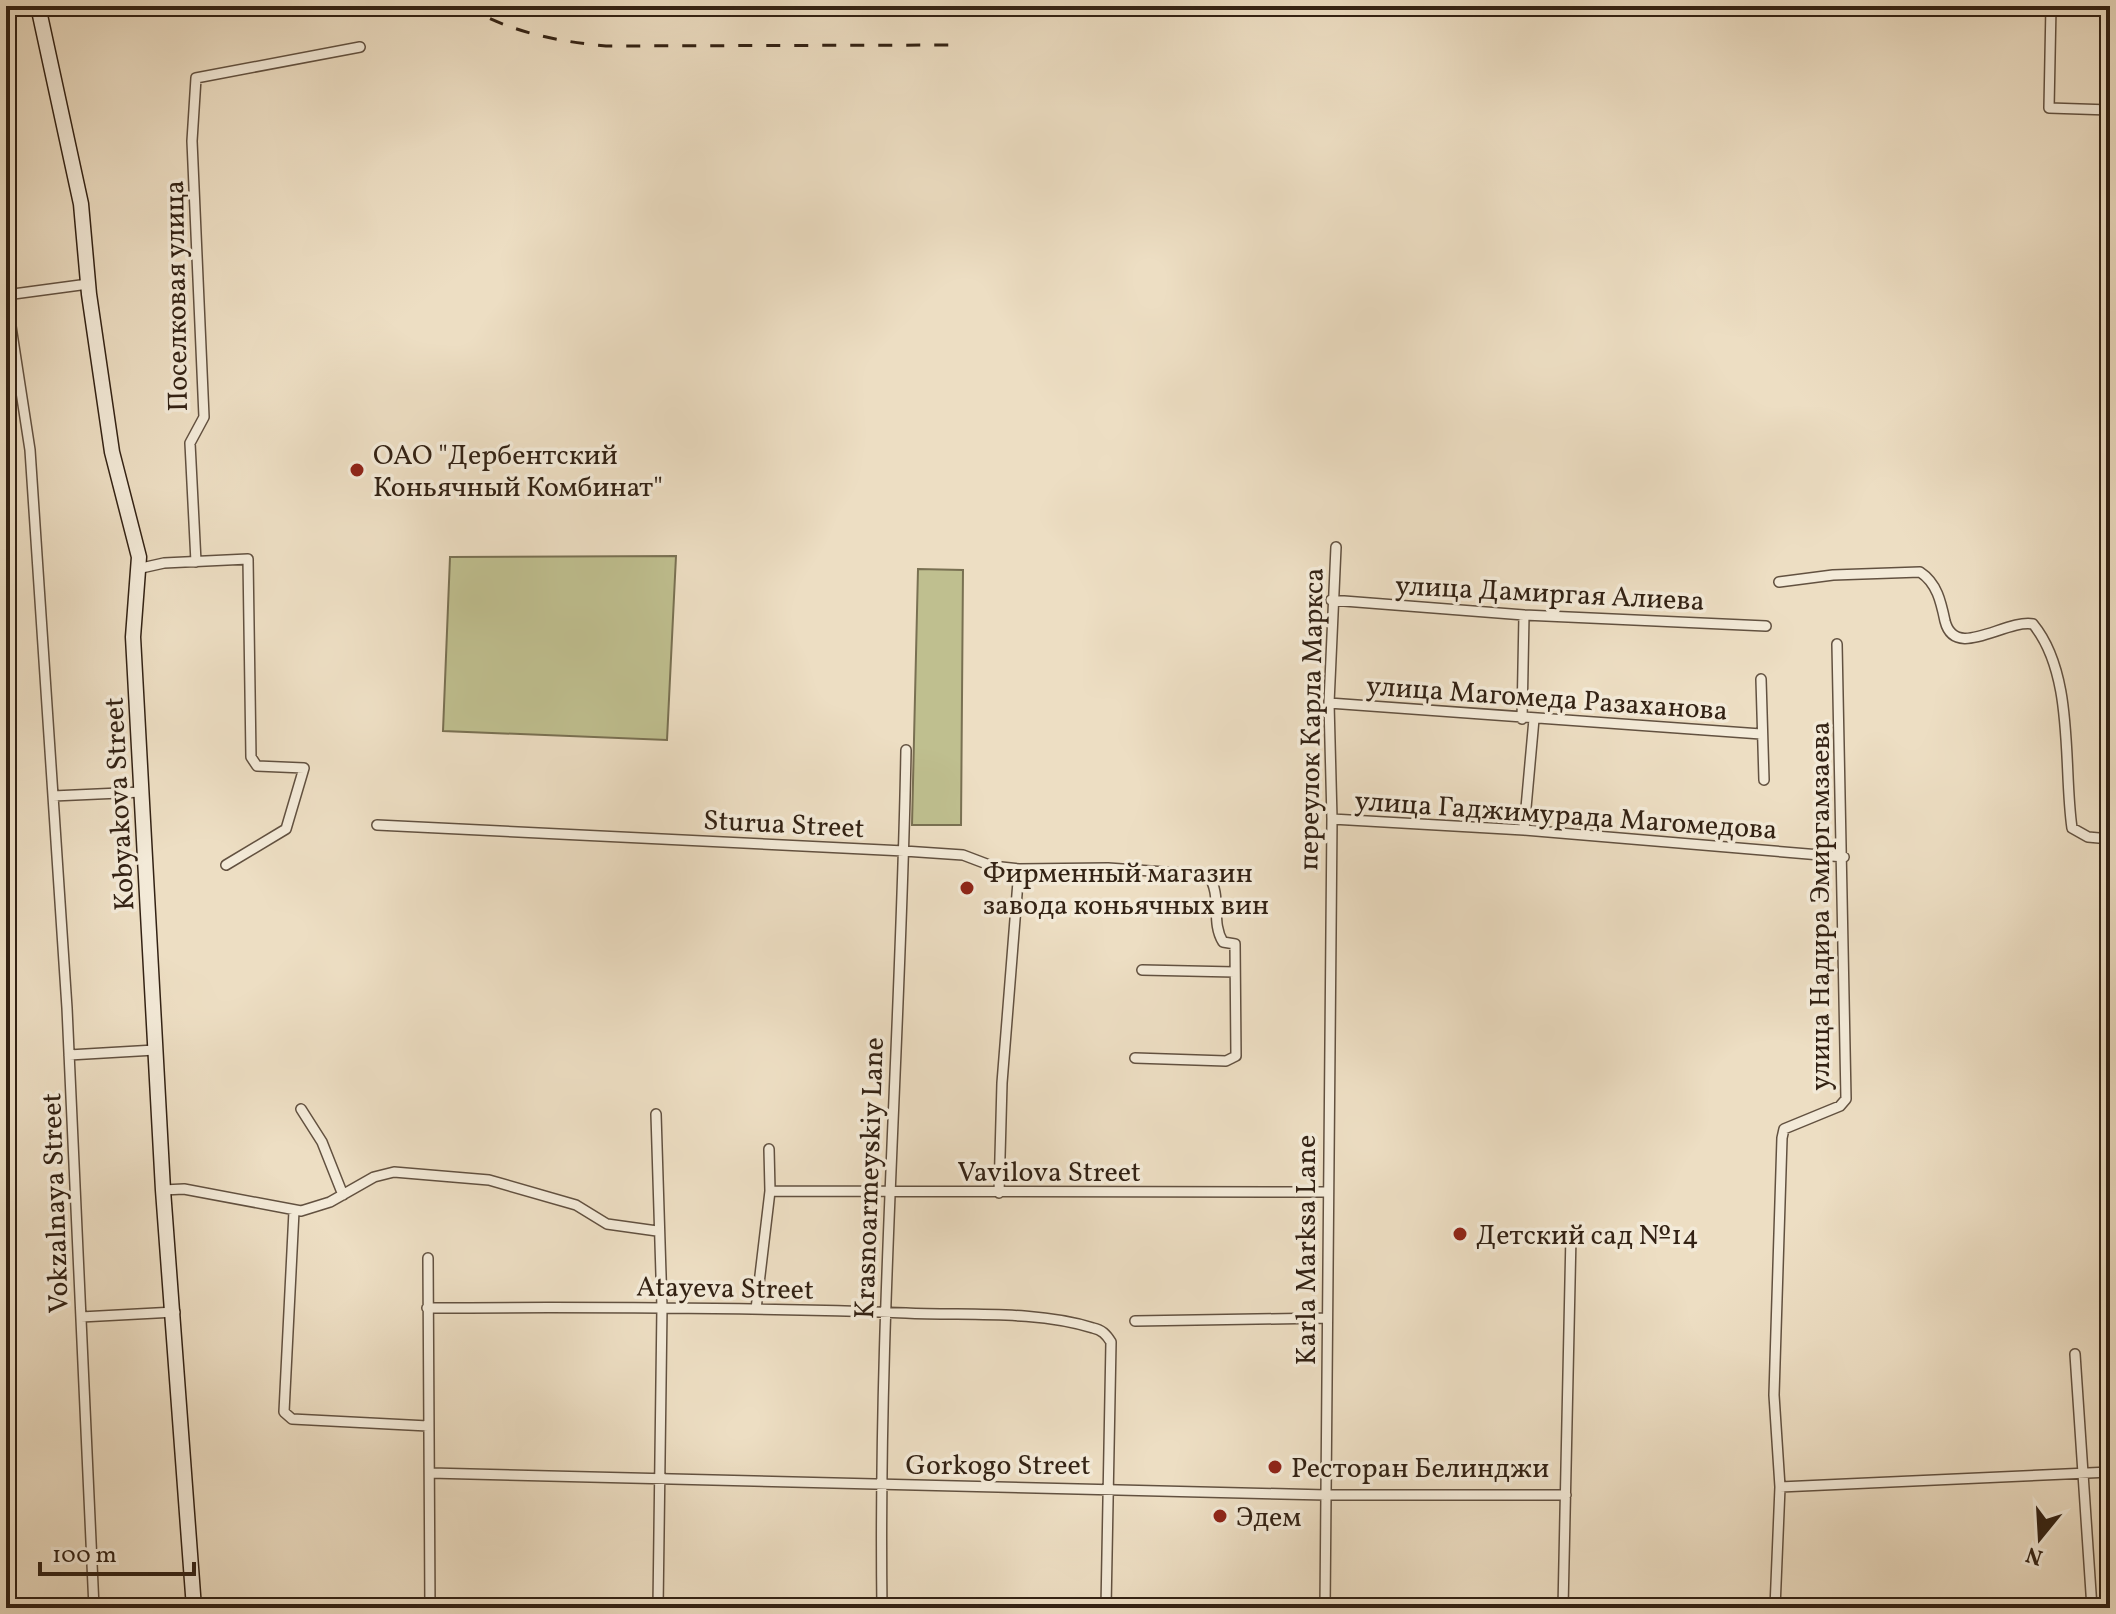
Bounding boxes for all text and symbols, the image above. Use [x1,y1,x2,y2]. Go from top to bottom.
street label: Поселковая улица [156,180,199,412]
place label: ОАО "Дербентский Коньячный Комбинат" [373,437,663,508]
marker: ОАО "Дербентский Коньячный Комбинат" [348,461,366,479]
street label: переулок Карла Маркса [1290,567,1335,871]
street label: улица Дамиргая Алиева [1394,567,1706,622]
street label: улица Магомеда Разаханова [1365,667,1729,732]
street label: Kobyakova Street [95,696,146,912]
street label: улица Надира Эмиргамзаева [1802,721,1841,1091]
street label: улица Гаджимурада Магомедова [1353,782,1778,851]
street label: Sturua Street [702,802,866,849]
place label: Фирменный магазин завода коньячных вин [983,855,1269,926]
marker: Фирменный магазин завода коньячных вин [958,879,976,897]
street label: Krasnoarmeyskiy Lane [846,1036,895,1320]
street label: Vokzalnaya Street [33,1092,80,1314]
street label: Karla Marksa Lane [1288,1135,1327,1365]
street label: Vavilova Street [957,1154,1141,1193]
place label: Детский сад №14 [1476,1217,1699,1256]
marker: Детский сад №14 [1451,1225,1469,1243]
street label: Atayeva Street [636,1268,814,1311]
street label: Gorkogo Street [905,1447,1091,1486]
place label: Ресторан Белинджи [1291,1450,1549,1489]
marker: Ресторан Белинджи [1266,1458,1284,1476]
north arrow [2000,1498,2080,1578]
place label: Эдем [1236,1499,1302,1538]
marker: Эдем [1211,1507,1229,1525]
scale bar [40,1526,194,1576]
text: N [2022,1537,2047,1572]
text: 100 m [52,1539,117,1573]

